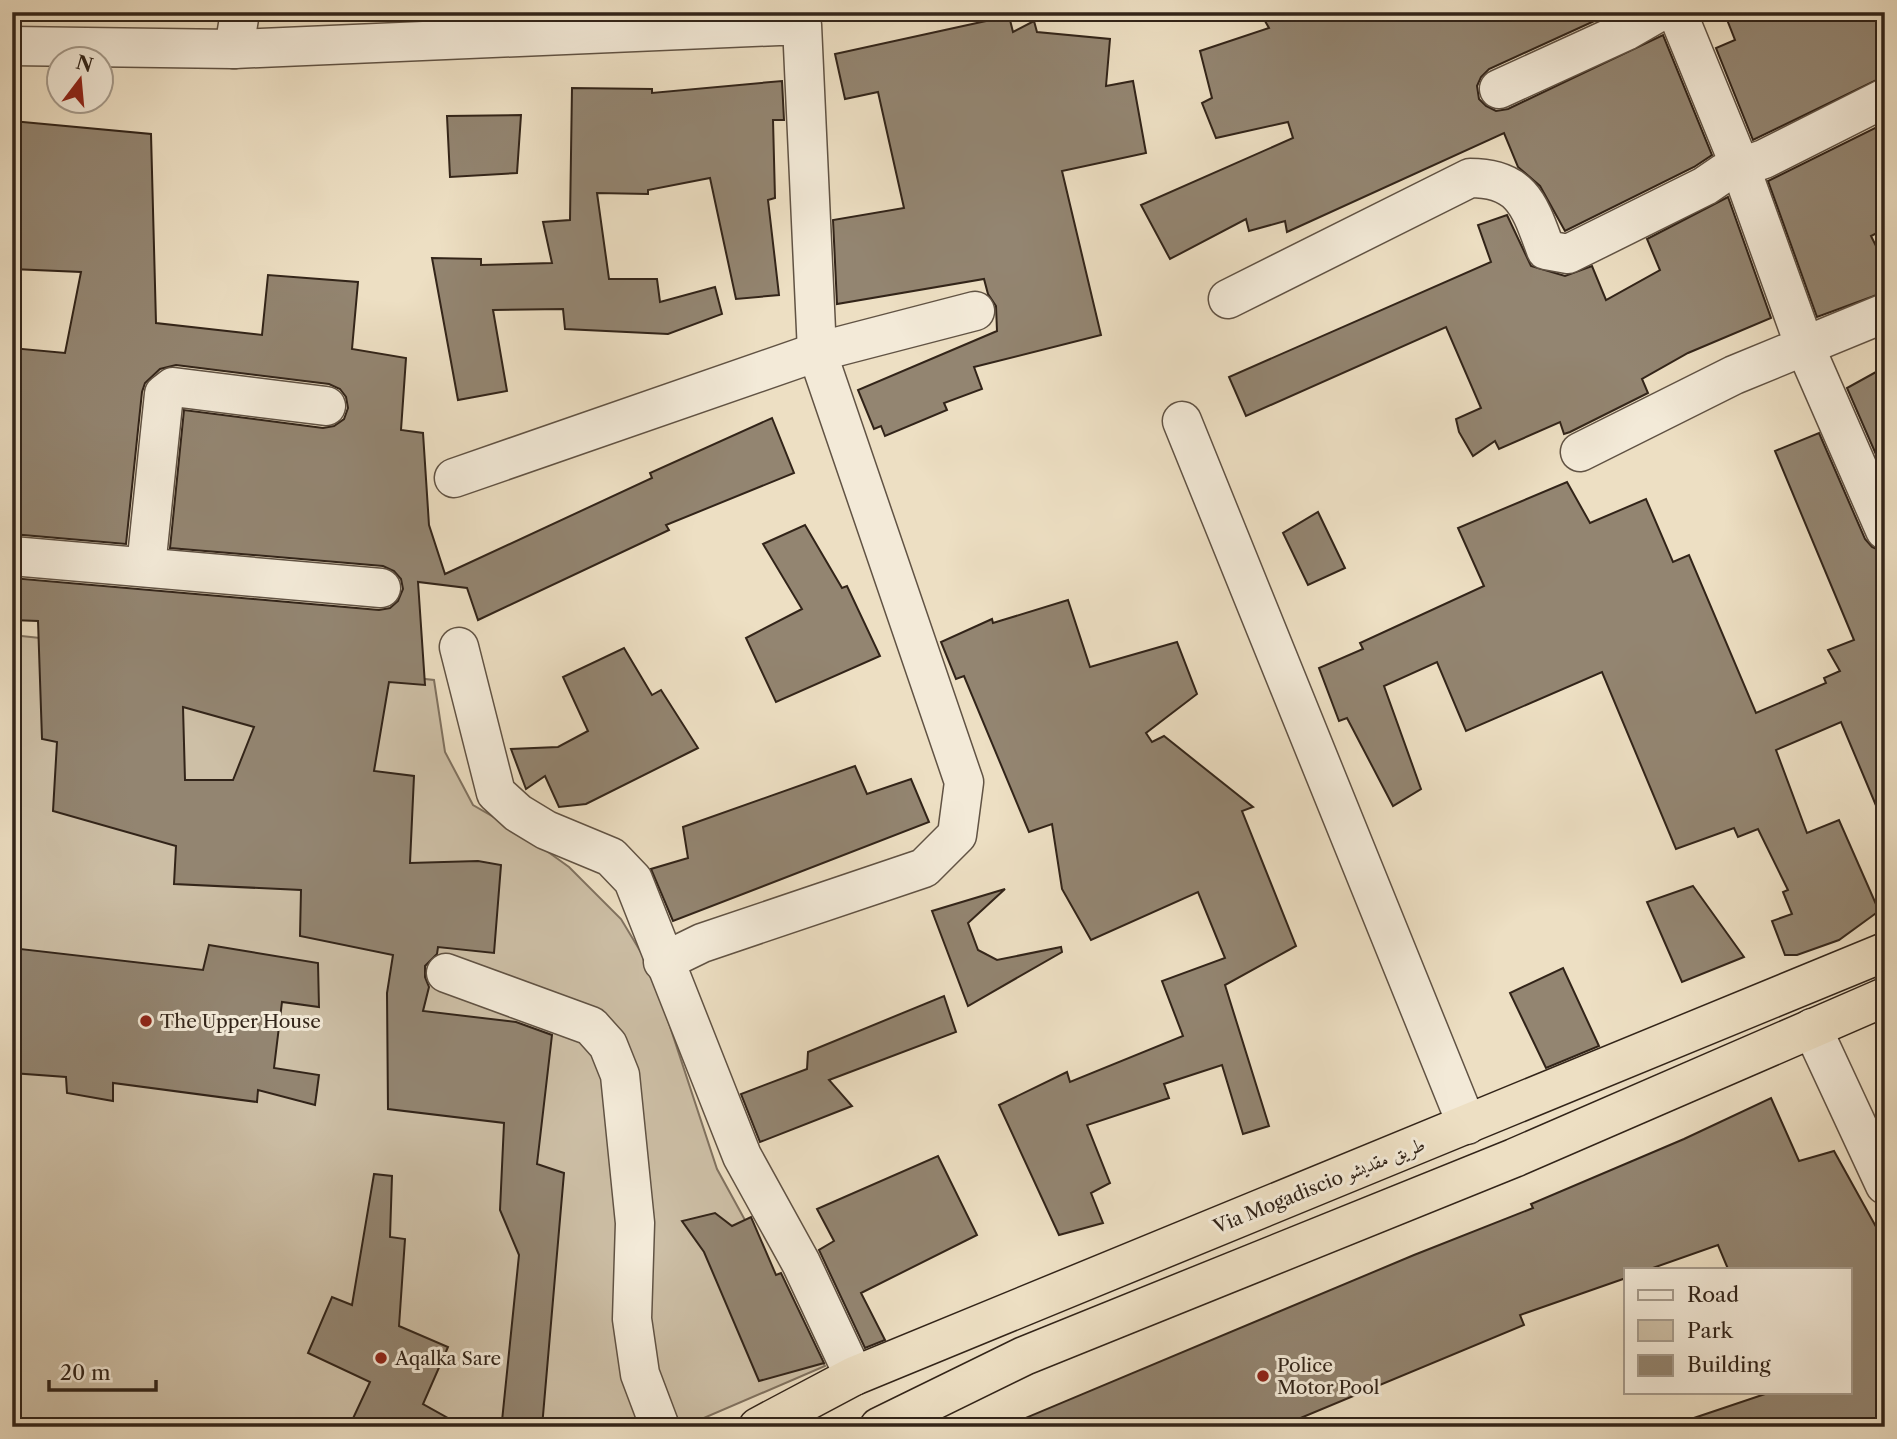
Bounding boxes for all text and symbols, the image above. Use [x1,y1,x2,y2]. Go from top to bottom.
north arrow [46,46,116,116]
text: N [73,51,96,77]
place label: The Upper House [160,1010,321,1033]
marker: The Upper House [138,1013,154,1029]
street label: Via Mogadiscio طريق مقديشو [1209,1132,1429,1240]
legend [1624,1268,1852,1394]
text: Road [1687,1282,1739,1307]
text: Park [1687,1318,1733,1343]
place label: Aqalka Sare [394,1347,501,1370]
scale bar [49,1348,156,1392]
marker: Aqalka Sare [373,1350,389,1366]
text: Building [1687,1352,1772,1377]
place label: Police Motor Pool [1277,1354,1380,1399]
text: 20 m [60,1360,111,1385]
marker: Police Motor Pool [1255,1368,1271,1384]

